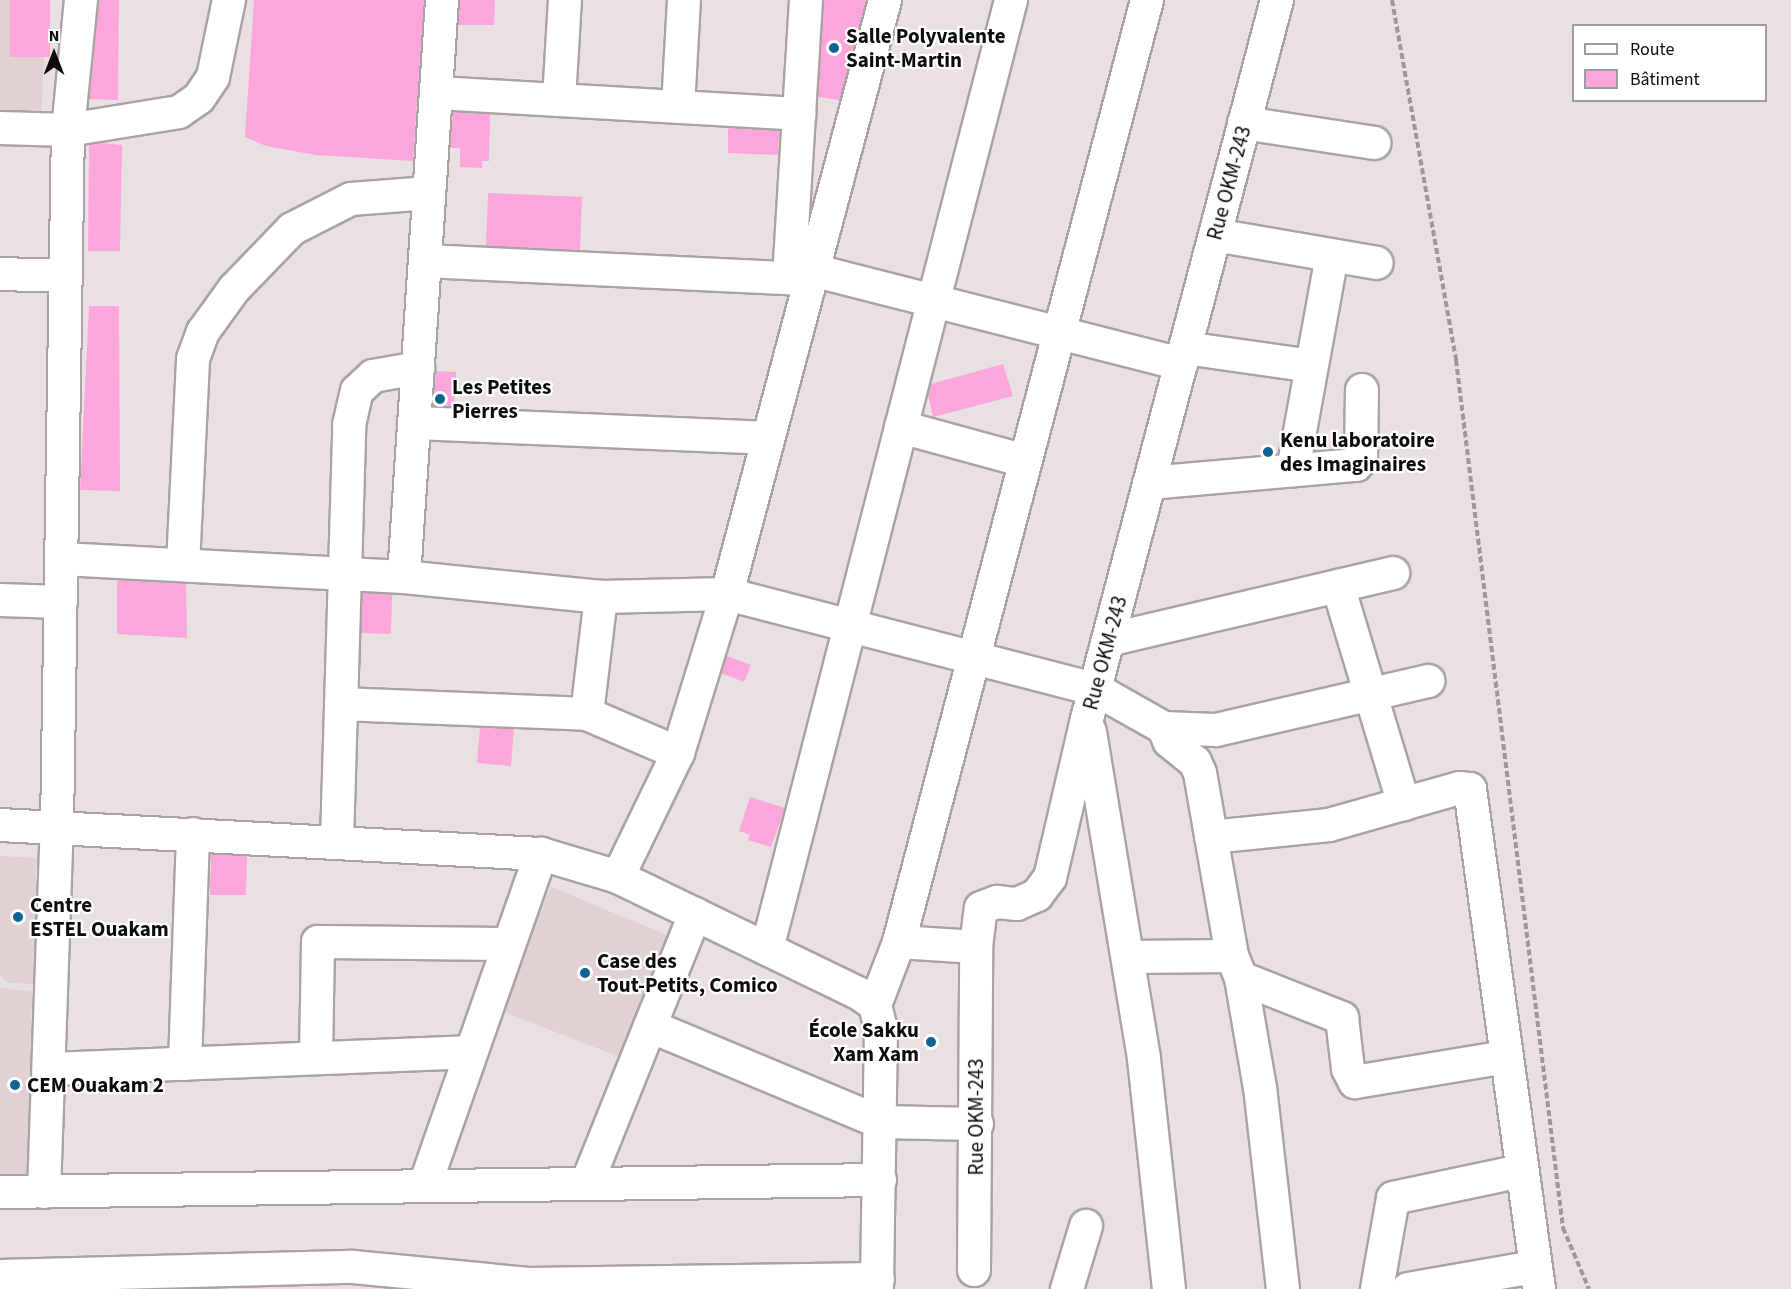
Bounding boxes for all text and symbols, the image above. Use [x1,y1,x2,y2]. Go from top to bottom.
place label: Salle Polyvalente Saint-Martin [846,23,1006,73]
north arrow [24,24,84,84]
legend [1572,24,1767,102]
text: N [49,25,59,47]
text: Route [1630,37,1674,62]
marker: Salle Polyvalente Saint-Martin [827,41,841,55]
text: Bâtiment [1630,67,1700,92]
street label: Rue OKM-243 [1202,123,1256,243]
place label: Les Petites Pierres [452,374,551,424]
marker: Les Petites Pierres [433,392,447,406]
place label: Kenu laboratoire des Imaginaires [1280,427,1435,477]
marker: Kenu laboratoire des Imaginaires [1261,445,1275,459]
street label: Rue OKM-243 [1078,593,1132,713]
place label: Centre ESTEL Ouakam [30,892,169,942]
marker: Centre ESTEL Ouakam [11,910,25,924]
place label: Case des Tout-Petits, Comico [597,948,778,998]
marker: Case des Tout-Petits, Comico [578,966,592,980]
place label: École Sakku Xam Xam [808,1017,919,1067]
marker: École Sakku Xam Xam [924,1035,938,1049]
street label: Rue OKM-243 [963,1058,989,1176]
place label: CEM Ouakam 2 [27,1072,164,1098]
marker: CEM Ouakam 2 [8,1078,22,1092]

